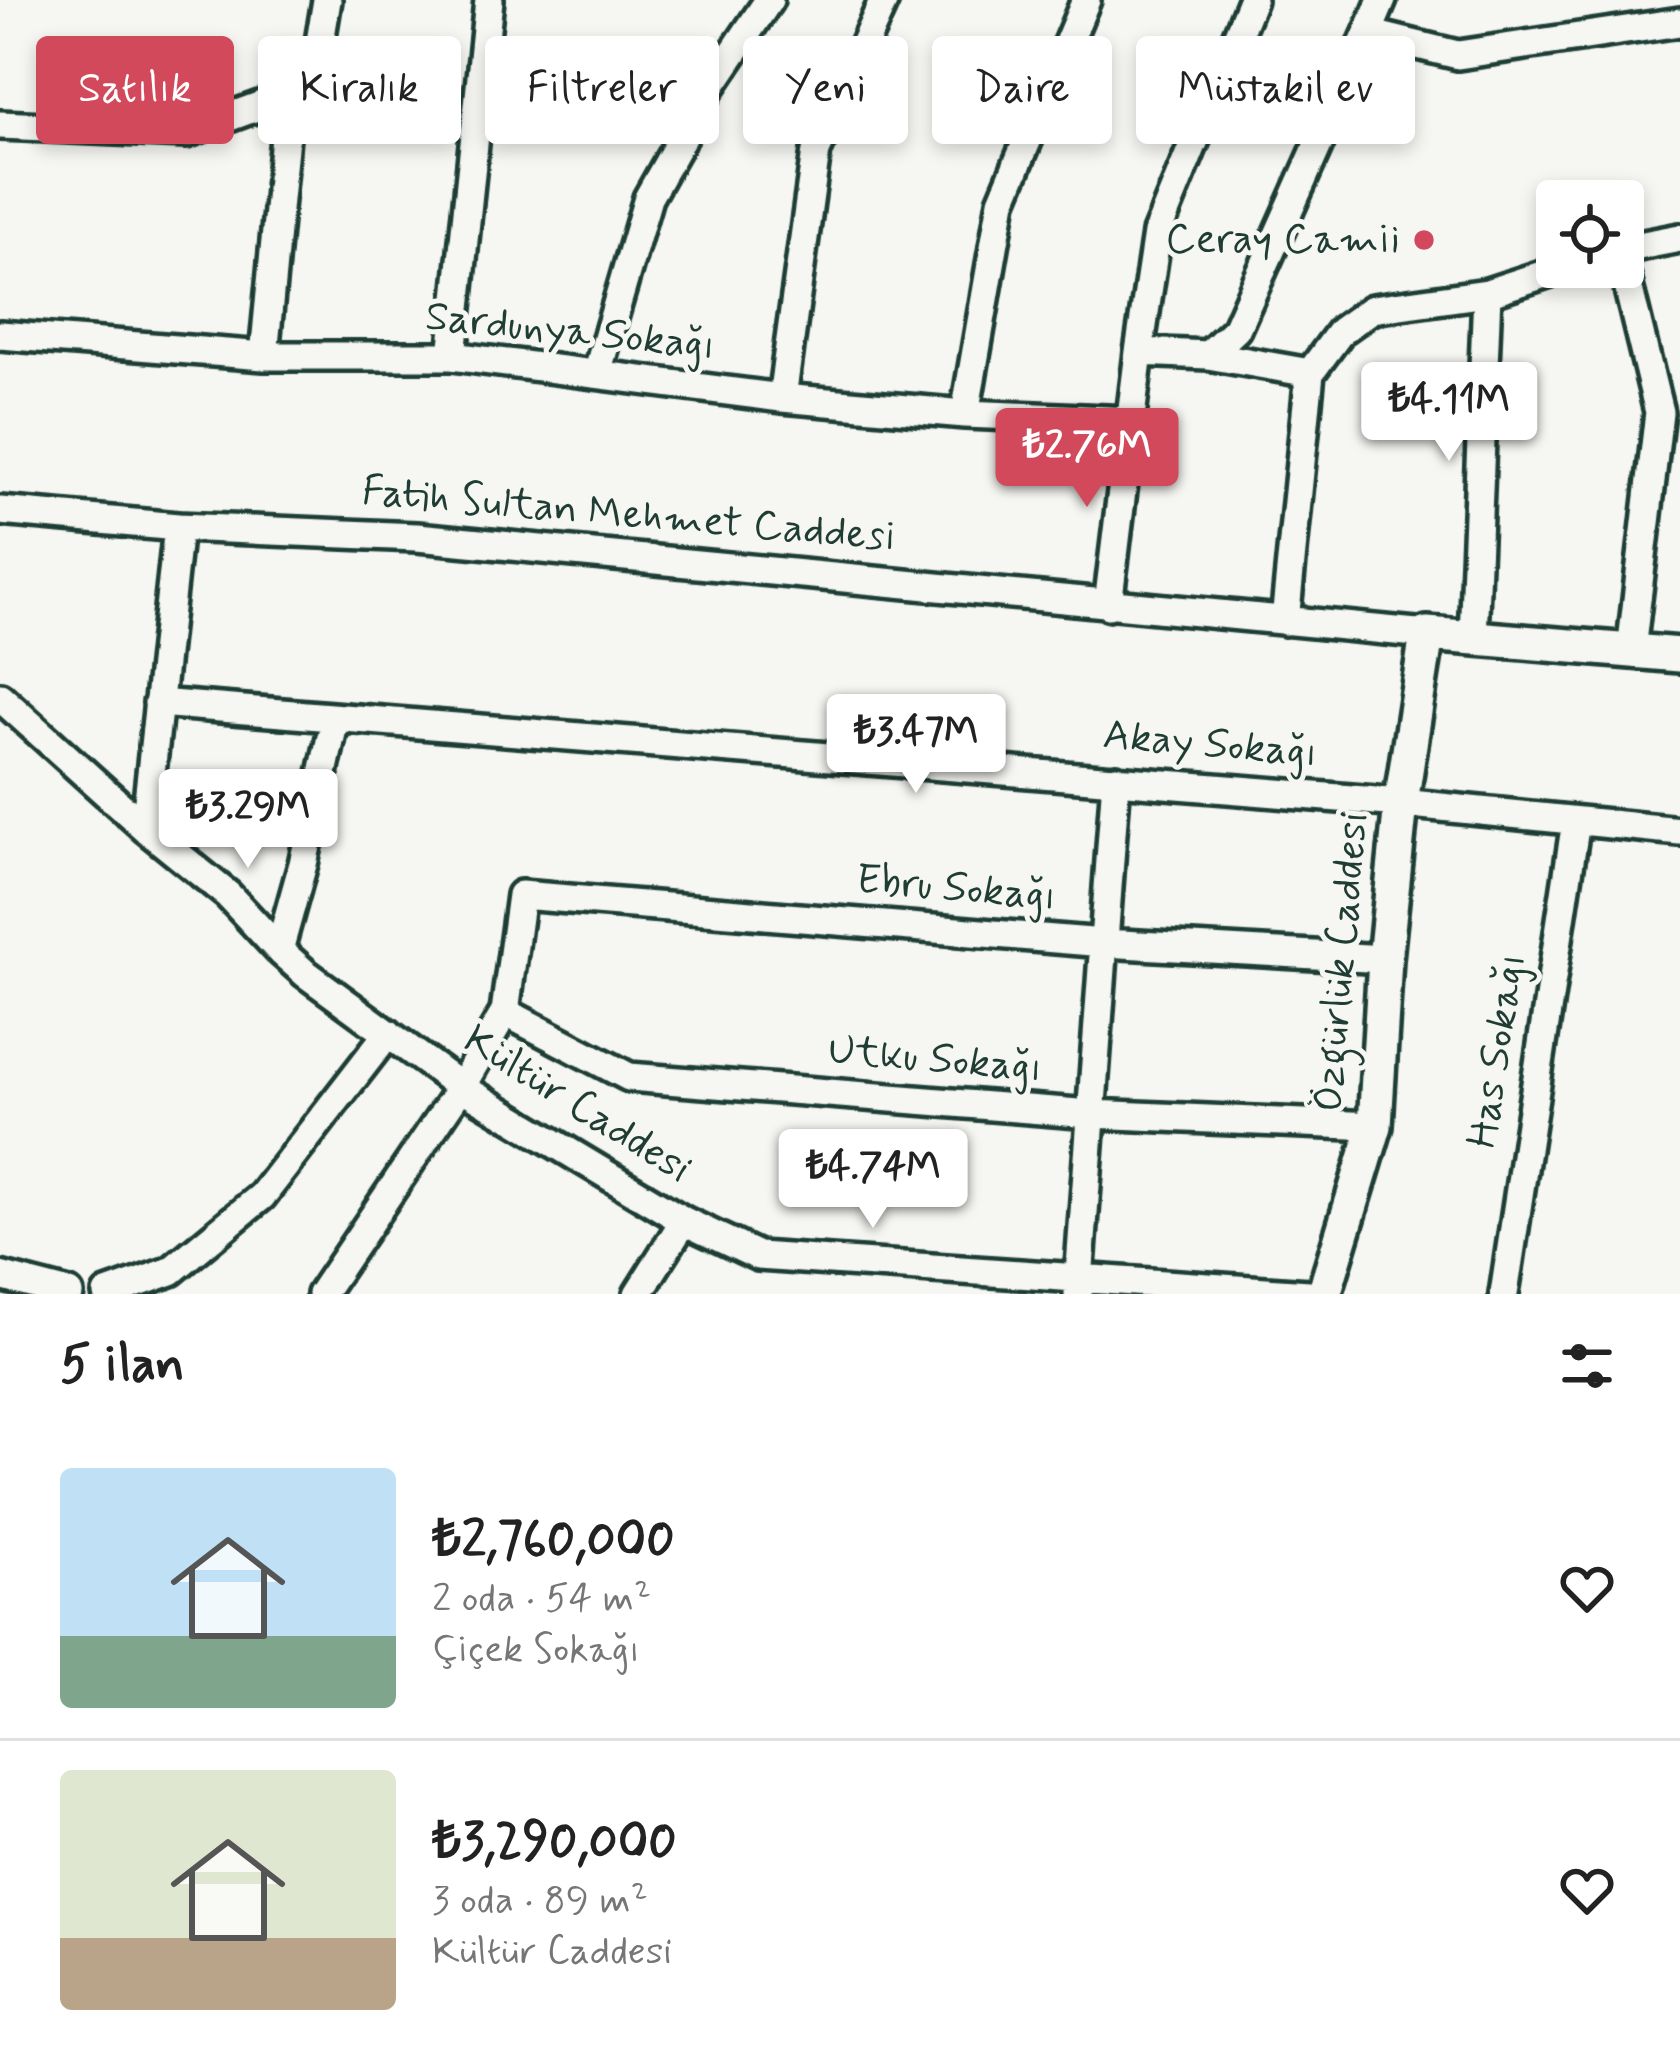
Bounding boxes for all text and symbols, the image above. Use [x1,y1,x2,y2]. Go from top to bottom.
chip: Satılık [36,36,234,144]
chip: Kiralık [258,36,461,144]
chip: Filtreler [485,36,719,144]
chip: Yeni [743,36,908,144]
chip: Daire [932,36,1112,144]
chip: Müstakil ev [1136,36,1415,144]
map controls [1536,180,1644,288]
button: locate [1536,180,1644,288]
place label: Ceray Camii [1166,213,1400,268]
marker: Ceray Camii [1411,227,1437,253]
street label: Sardunya Sokağı [422,289,718,375]
pin: ₺4.11M [1351,362,1547,464]
text: ₺4.11M [1388,375,1510,426]
pin: ₺2.76M [989,408,1185,510]
text: ₺2.76M [1023,421,1151,472]
street label: Fatih Sultan Mehmet Caddesi [360,464,898,566]
pin: ₺3.47M [818,694,1014,796]
text: ₺3.47M [854,707,978,758]
street label: Akay Sokağı [1101,708,1319,782]
pin: ₺3.29M [150,769,346,871]
text: ₺3.29M [186,782,310,833]
street label: Özgürlük Caddesi [1302,810,1386,1114]
street label: Ebru Sokağı [854,853,1058,925]
street label: Has Sokağı [1456,950,1540,1152]
street label: Kültür Caddesi [453,1013,701,1197]
street label: Utku Sokağı [826,1023,1044,1097]
pin: ₺4.74M [775,1129,971,1231]
text: ₺4.74M [806,1142,940,1193]
text: 5 ilan [60,1333,184,1399]
icon: filters [1554,1333,1620,1399]
text: ₺2,760,000 [432,1508,675,1574]
icon: home [156,1516,300,1660]
icon: heart [1554,1555,1620,1621]
text: 2 oda · 54 m² [432,1574,651,1625]
text: Çiçek Sokağı [432,1625,640,1676]
text: ₺3,290,000 [432,1810,677,1876]
icon: home [156,1818,300,1962]
icon: heart [1554,1857,1620,1923]
text: 3 oda · 89 m² [432,1876,648,1927]
text: Kültür Caddesi [432,1927,672,1978]

